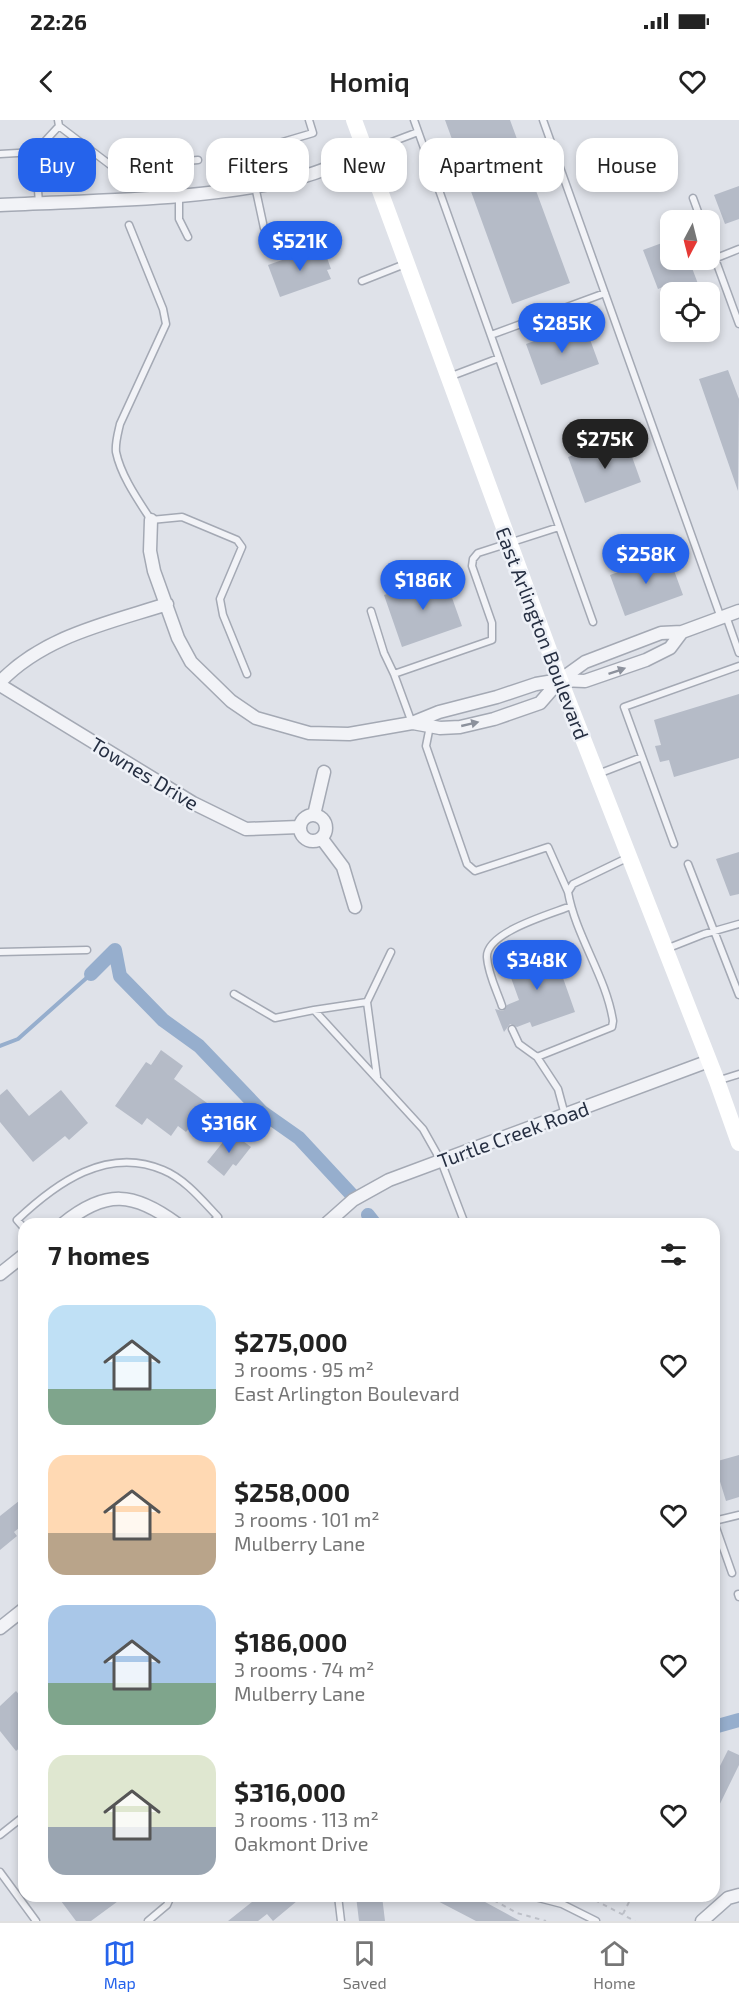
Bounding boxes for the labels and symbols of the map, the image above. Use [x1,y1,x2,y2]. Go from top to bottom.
north arrow [660,210,720,270]
pin: $521K [258,221,342,272]
pin: $285K [520,303,604,354]
pin: $275K [563,419,647,470]
street label: East Arlington Boulevard [491,523,595,743]
pin: $258K [604,534,688,585]
pin: $186K [381,560,465,611]
one-way arrow [608,665,626,675]
one-way arrow [460,719,479,729]
street label: Townes Drive [87,731,203,815]
pin: $348K [495,940,579,991]
street label: Turtle Creek Road [434,1096,592,1172]
pin: $316K [187,1103,271,1154]

